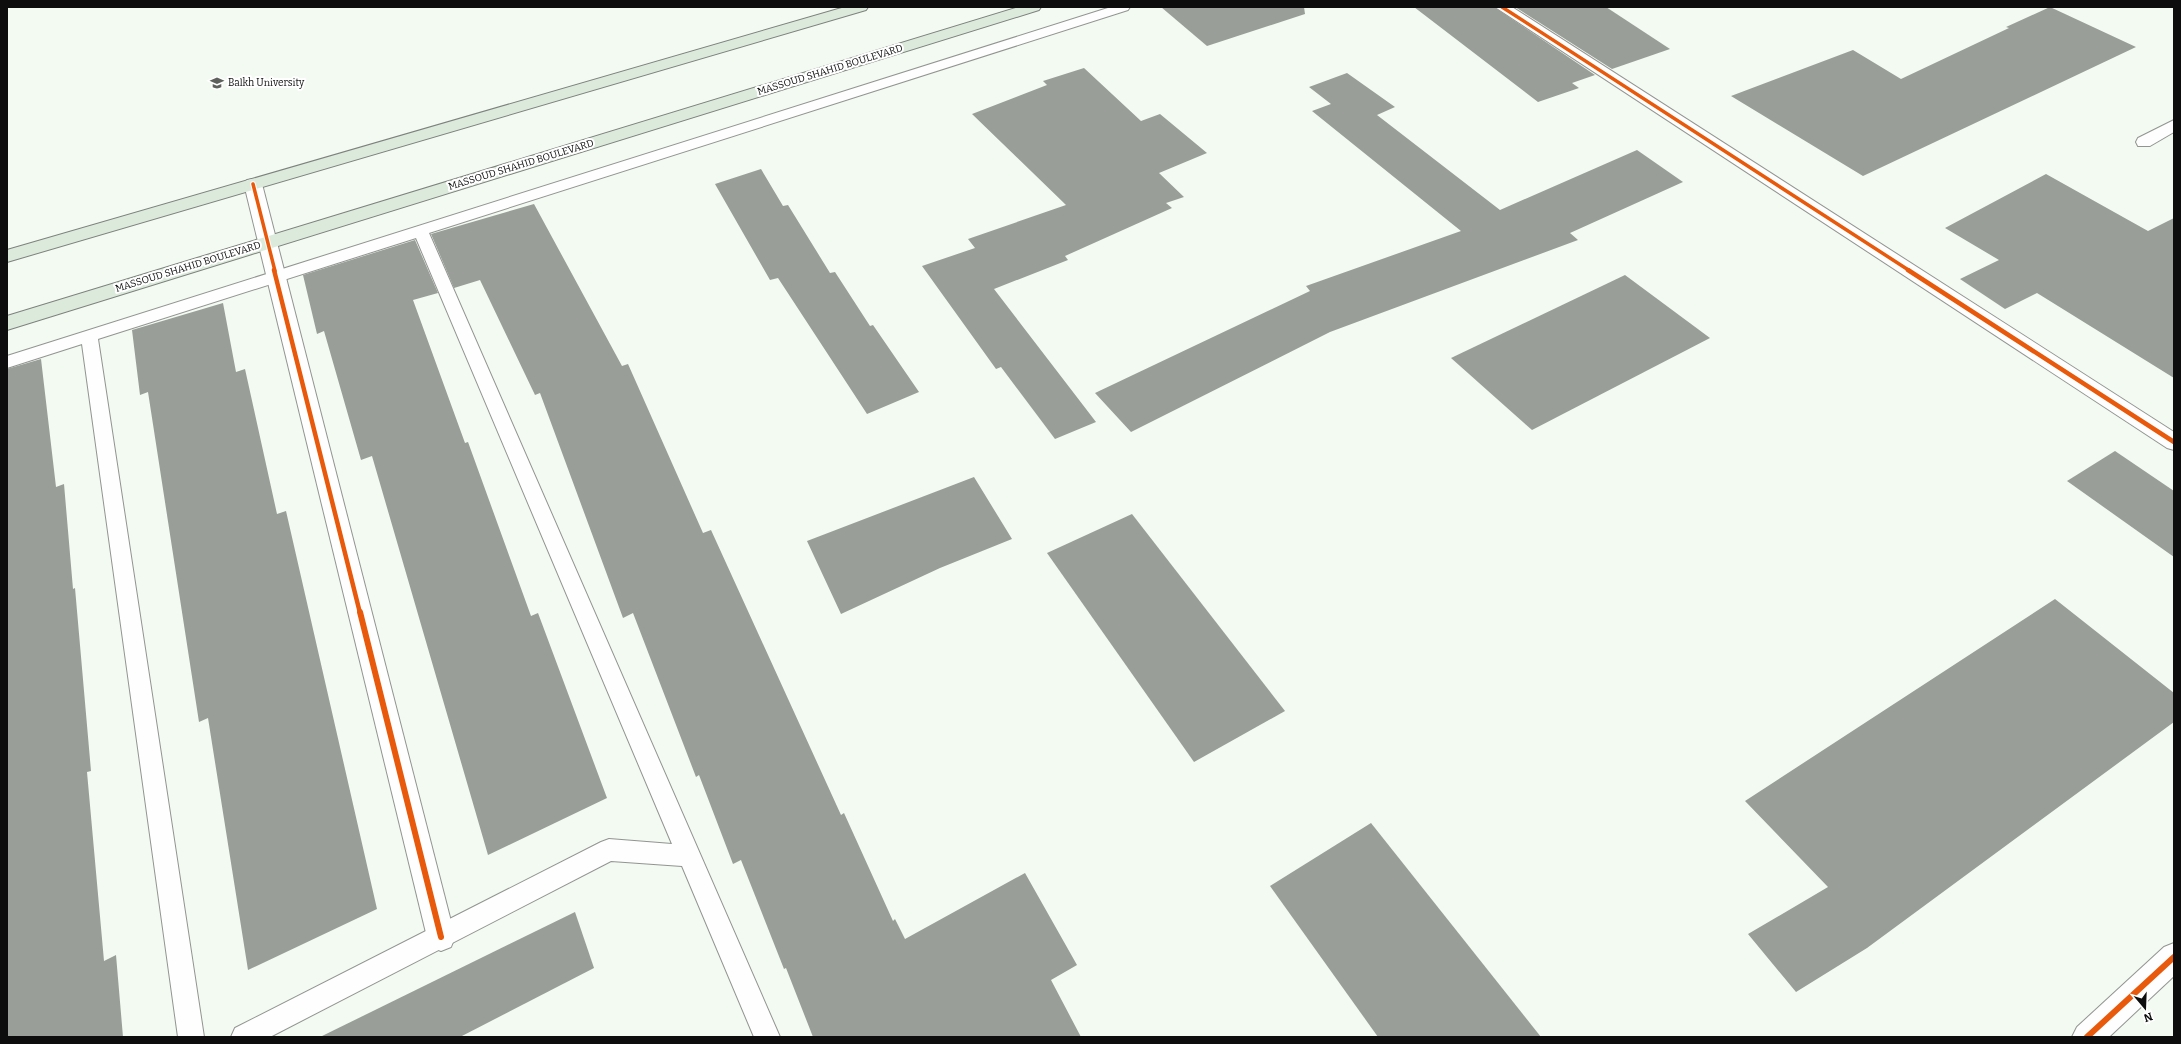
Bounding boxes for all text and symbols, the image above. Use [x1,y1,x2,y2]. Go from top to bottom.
street label: MASSOUD SHAHID BOULEVARD [756,42,904,98]
school or university icon: Balkh University [209,75,225,91]
place label: Balkh University [228,77,305,89]
street label: MASSOUD SHAHID BOULEVARD [447,137,595,193]
street label: MASSOUD SHAHID BOULEVARD [114,239,262,295]
north arrow [2125,988,2165,1028]
text: N [2141,1009,2154,1025]

